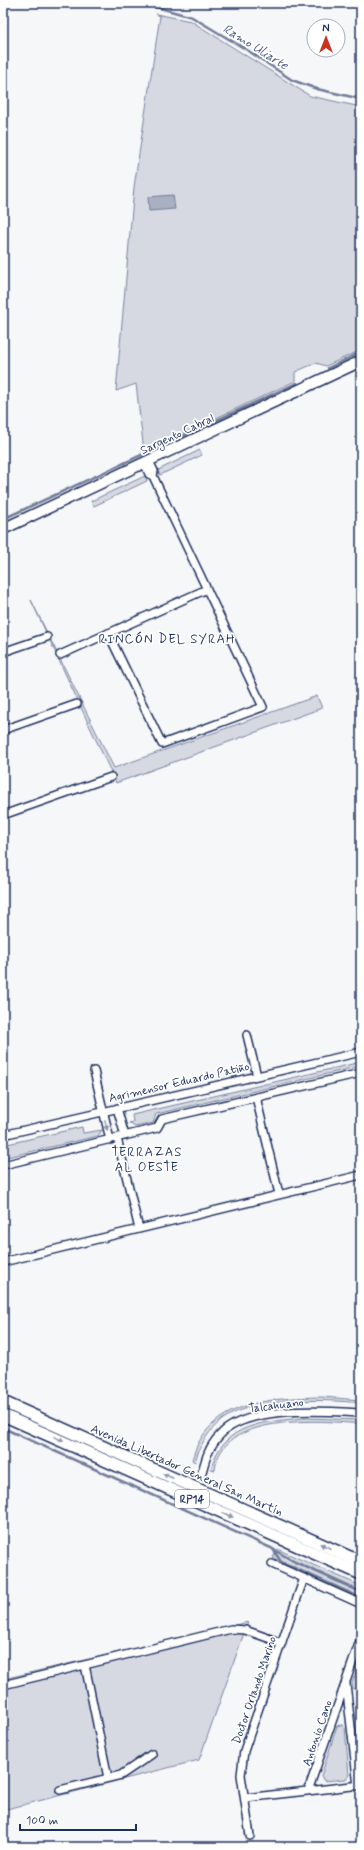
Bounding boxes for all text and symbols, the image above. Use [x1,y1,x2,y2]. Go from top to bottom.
north arrow [306,18,346,58]
water label: Ramo Uliarte [219,20,292,75]
text: N [322,22,330,36]
street label: Sargento Cabral [138,411,217,459]
district label: RINCÓN DEL SYRAH [99,631,235,648]
street label: Agrimensor Eduardo Patiño [107,1059,251,1107]
one-way arrow [104,1119,110,1132]
district label: TERRAZAS AL OESTE [112,1144,183,1176]
street label: Talcahuano [248,1395,305,1417]
street label: Avenida Libertador General San Martín [88,1421,285,1521]
one-way arrow [53,1437,65,1443]
one-way arrow [163,1473,174,1479]
road number: RP14 [175,1490,209,1508]
one-way arrow [223,1512,234,1518]
one-way arrow [320,1543,331,1549]
street label: Doctor Orlando Marino [229,1634,281,1746]
street label: Antonio Cano [299,1698,337,1768]
scale bar [20,1806,136,1832]
text: 100 m [26,1813,58,1829]

